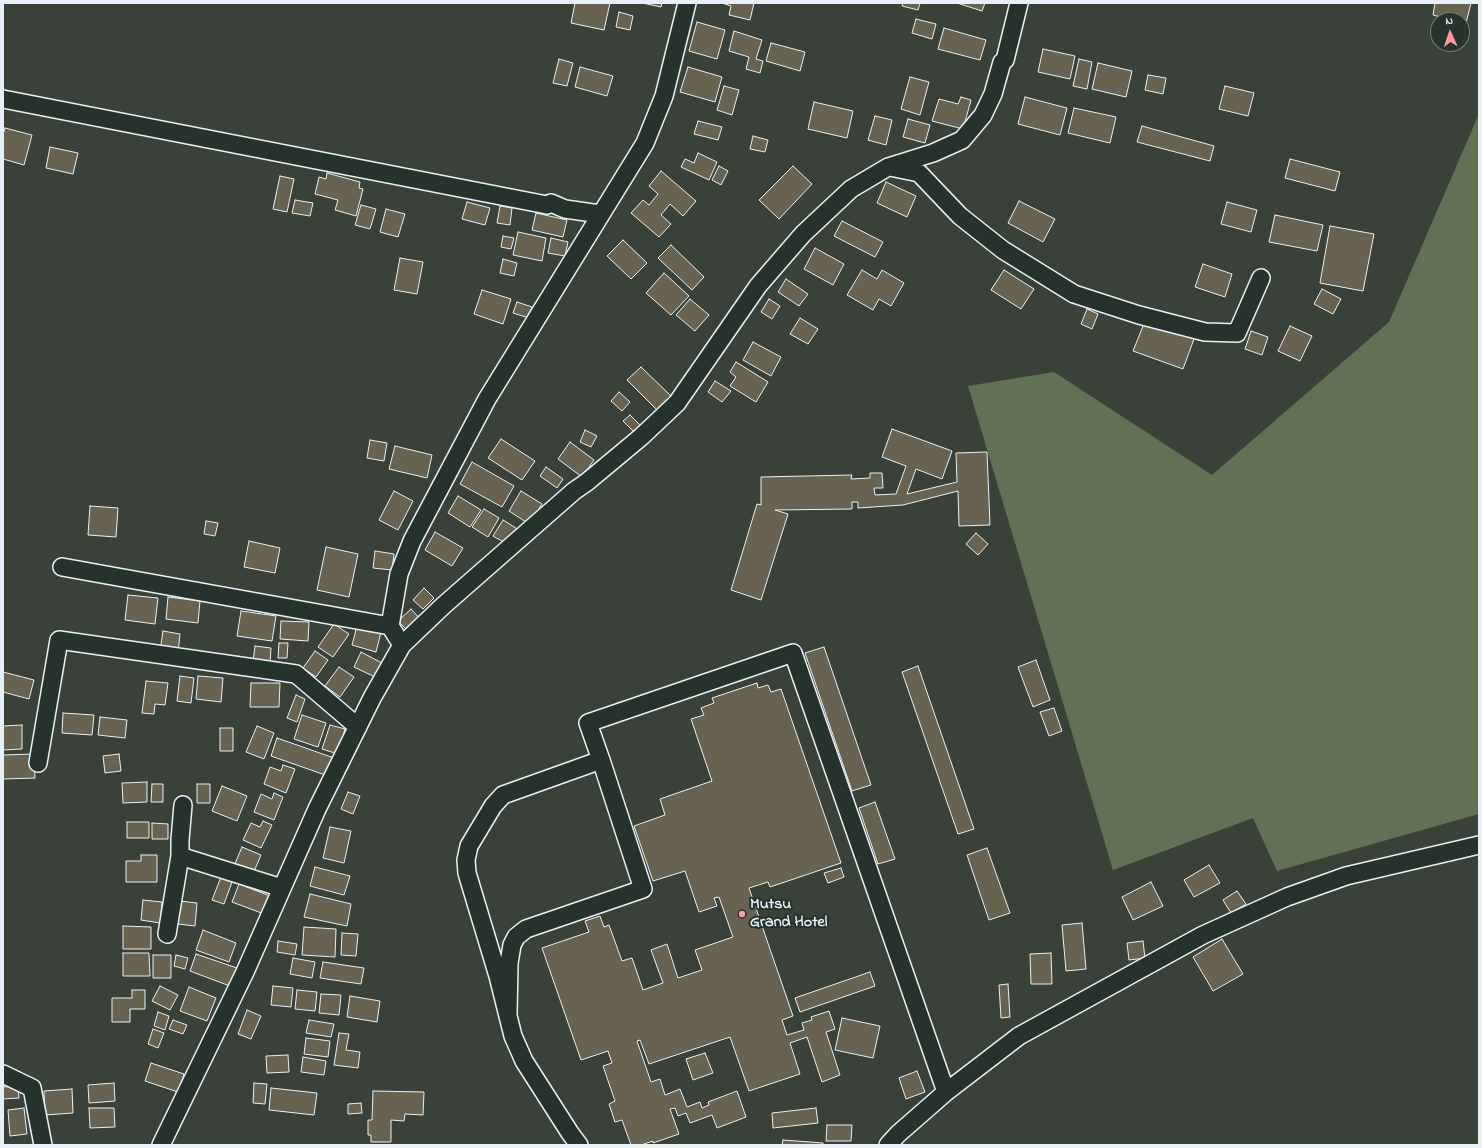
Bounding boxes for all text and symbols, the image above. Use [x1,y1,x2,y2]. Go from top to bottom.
north arrow [1430,12,1470,52]
text: N [1445,13,1454,29]
place label: Mutsu Grand Hotel [750,895,827,933]
marker: Mutsu Grand Hotel [737,909,747,919]

